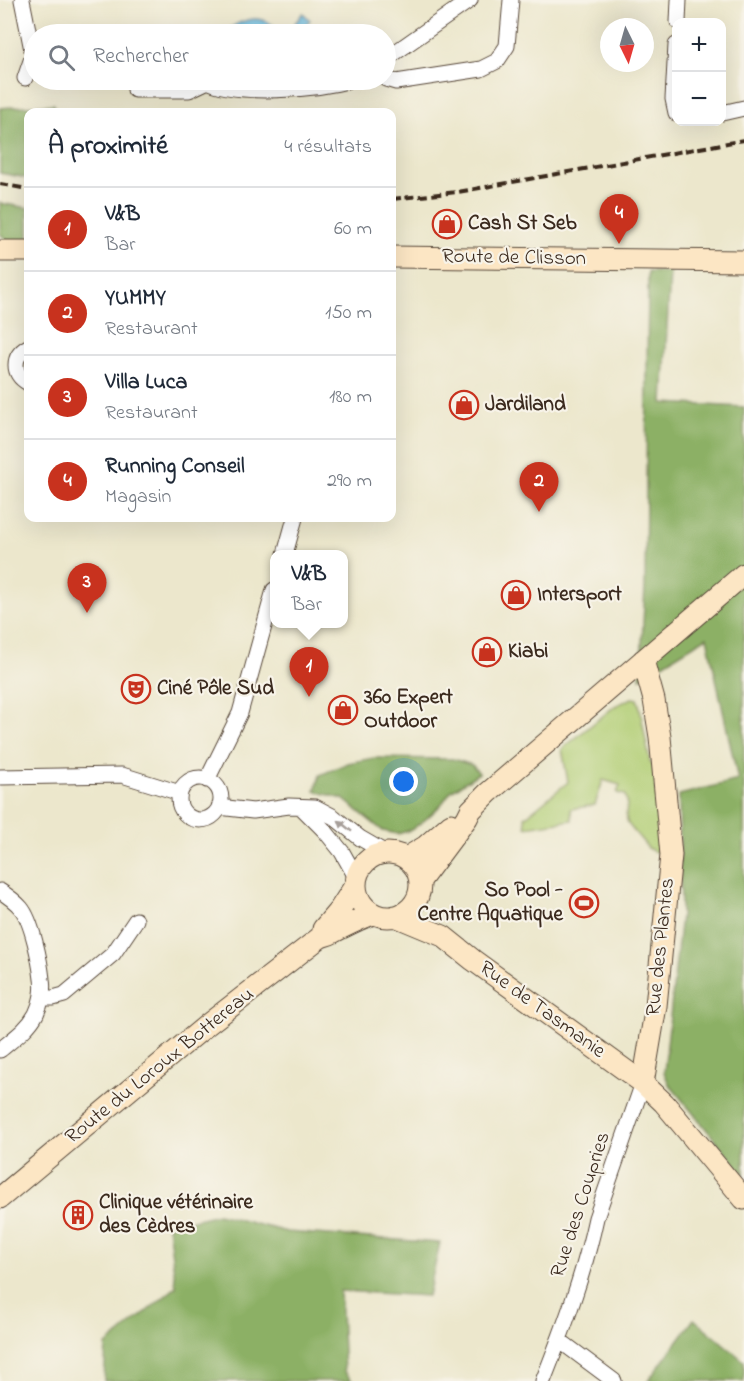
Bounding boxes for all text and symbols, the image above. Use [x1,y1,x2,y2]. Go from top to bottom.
north arrow [600,18,654,72]
map controls [672,18,726,126]
button: + [672,18,726,72]
search box [24,24,396,90]
icon: search [45,41,78,74]
text: Rechercher [93,41,189,73]
button: − [672,72,726,126]
text: À proximité [48,128,168,166]
text: 4 résultats [284,133,372,162]
pin: 4 [600,194,638,244]
text: V&B [105,199,140,231]
shop icon: Cash St Seb [431,208,463,240]
place label: Cash St Seb [468,209,577,239]
text: 1 [64,215,71,244]
text: 60 m [334,215,372,244]
text: Bar [105,231,135,260]
street label: Route de Clisson [442,242,586,274]
text: YUMMY [105,283,166,315]
text: 2 [63,299,72,328]
text: 150 m [325,299,372,328]
text: Restaurant [105,315,198,344]
text: Villa Luca [105,367,187,399]
text: 3 [63,383,72,412]
text: 180 m [329,383,372,412]
shop icon: Jardiland [448,389,480,421]
place label: Jardiland [485,390,566,420]
text: Restaurant [105,399,198,428]
text: Running Conseil [105,451,245,483]
pin: 2 [520,462,558,512]
text: 4 [63,467,72,496]
text: 290 m [327,467,372,496]
text: Magasin [105,483,171,512]
popup [270,550,348,628]
text: V&B [291,559,327,591]
pin: 3 [68,564,106,613]
shop icon: Intersport [500,579,532,611]
place label: Intersport [537,580,623,610]
text: Bar [291,591,322,620]
shop icon: Kiabi [471,636,503,668]
place label: Kiabi [508,637,548,667]
pin: 1 [290,648,328,697]
theatre icon: Ciné Pôle Sud [120,673,152,705]
place label: Ciné Pôle Sud [157,674,274,704]
place label: 360 Expert Outdoor [363,683,454,737]
shop icon: 360 Expert Outdoor [327,694,359,726]
your location [389,767,418,796]
one-way arrow [337,819,353,832]
place label: So Pool - Centre Aquatique [418,876,564,930]
street label: Rue des Plantes [639,876,683,1018]
sports icon: So Pool - Centre Aquatique [568,887,600,919]
street label: Rue de Tasmanie [473,954,612,1067]
street label: Route du Loroux Bottereau [59,980,261,1152]
street label: Rue des Coupries [543,1128,619,1282]
place label: Clinique vétérinaire des Cèdres [99,1188,254,1242]
building icon: Clinique vétérinaire des Cèdres [62,1199,94,1231]

